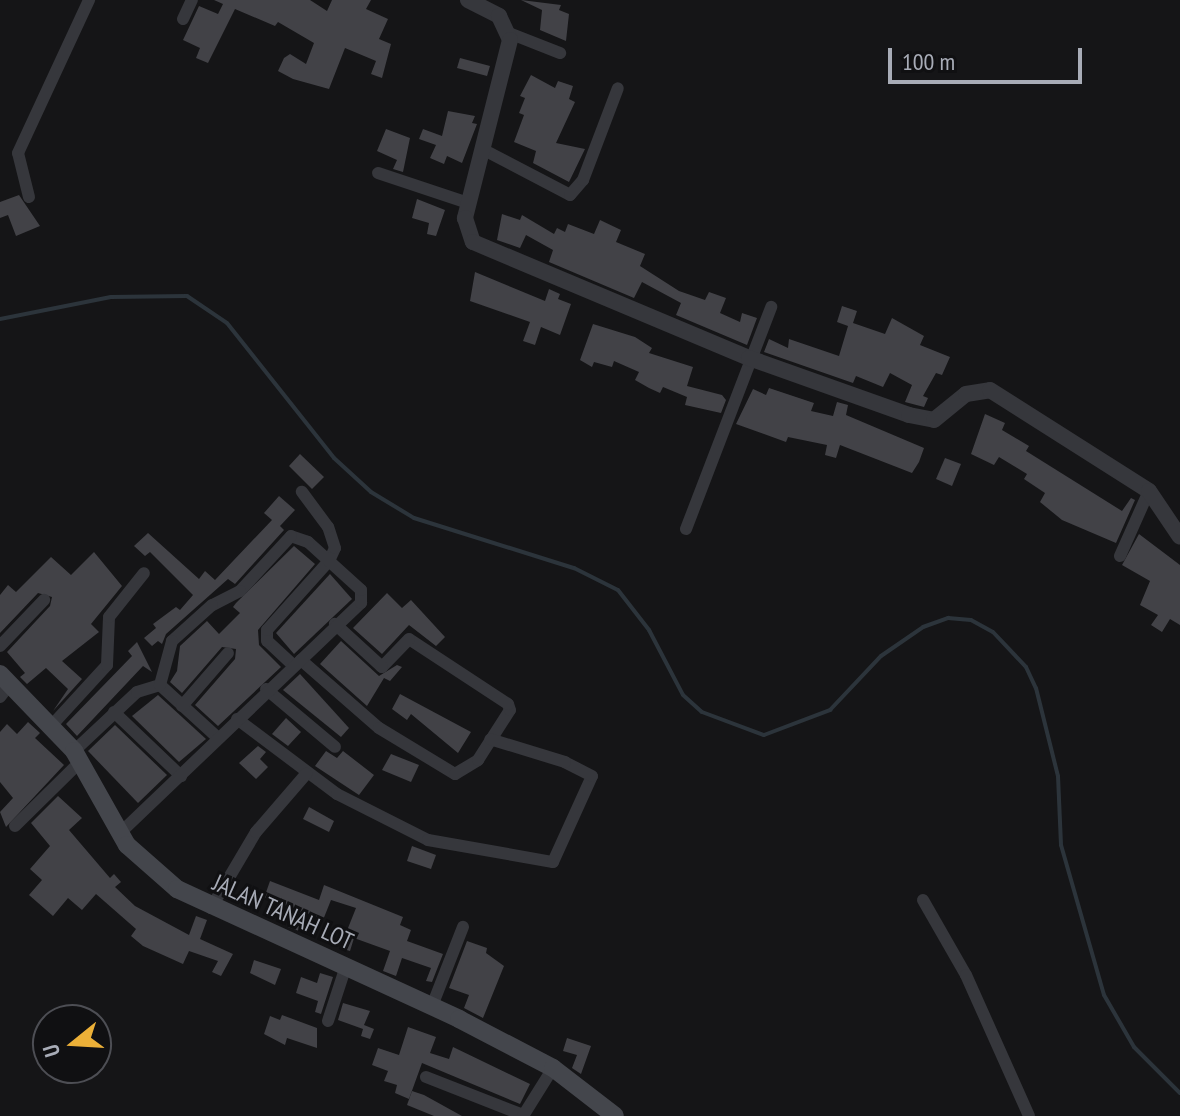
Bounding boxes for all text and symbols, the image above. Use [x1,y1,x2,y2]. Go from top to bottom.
scale bar [892,32,1086,82]
text: 100 m [902,46,955,77]
street label: JALAN TANAH LOT [208,868,358,956]
north arrow [32,1004,112,1084]
text: U [36,1041,66,1061]

